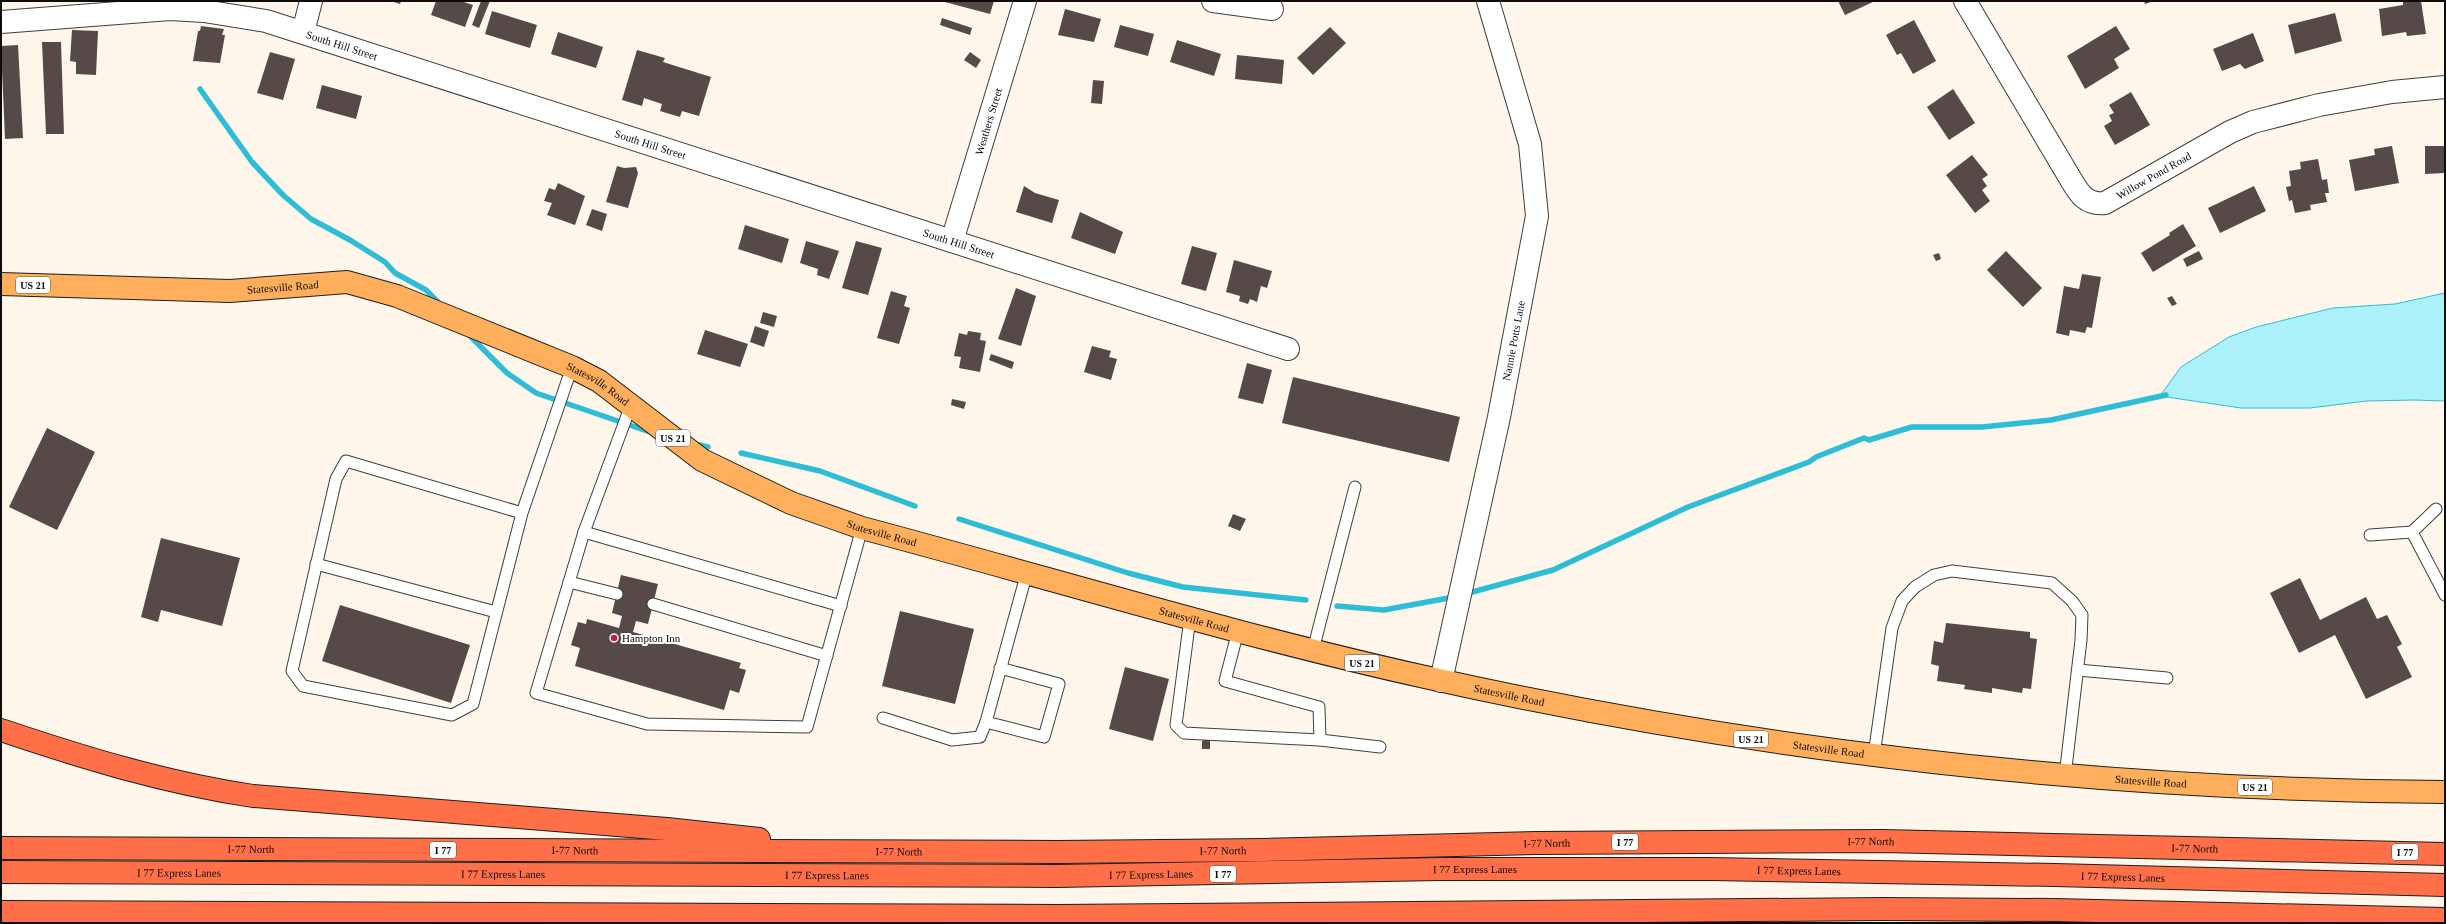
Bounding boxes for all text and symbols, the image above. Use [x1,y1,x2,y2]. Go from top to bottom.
street label: South Hill Street [305,28,379,62]
street label: Weathers Street [973,87,1004,156]
street label: South Hill Street [613,127,687,161]
street label: Willow Pond Road [2114,149,2193,201]
street label: South Hill Street [922,226,996,260]
road number: US 21 [16,277,50,293]
street label: Statesville Road [246,278,320,296]
street label: Nannie Potts Lane [1500,299,1527,382]
street label: Statesville Road [565,359,632,408]
road number: US 21 [656,430,690,446]
street label: Statesville Road [845,517,918,549]
street label: Statesville Road [1158,604,1231,635]
place label: Hampton Inn [622,632,681,644]
marker: Hampton Inn [609,633,619,643]
road number: US 21 [1345,655,1379,671]
street label: Statesville Road [1473,682,1546,708]
road number: US 21 [1734,731,1768,747]
street label: Statesville Road [1792,738,1865,760]
street label: Statesville Road [2115,773,2188,790]
road number: US 21 [2238,779,2272,795]
road number: I 77 [1612,834,1638,850]
street label: I-77 North [1847,835,1895,847]
street label: I-77 North [1523,837,1571,849]
road number: I 77 [430,842,456,858]
street label: I-77 North [2171,842,2219,855]
street label: I-77 North [228,843,275,855]
street label: I-77 North [552,844,599,856]
street label: I-77 North [1200,844,1247,857]
road number: I 77 [2392,844,2418,860]
street label: I-77 North [876,845,923,857]
street label: I 77 Express Lanes [1433,863,1517,875]
street label: I 77 Express Lanes [1757,864,1841,877]
road number: I 77 [1210,866,1236,882]
street label: I 77 Express Lanes [137,867,221,879]
street label: I 77 Express Lanes [461,868,545,880]
street label: I 77 Express Lanes [1109,868,1193,881]
street label: I 77 Express Lanes [785,869,869,881]
street label: I 77 Express Lanes [2081,870,2165,884]

